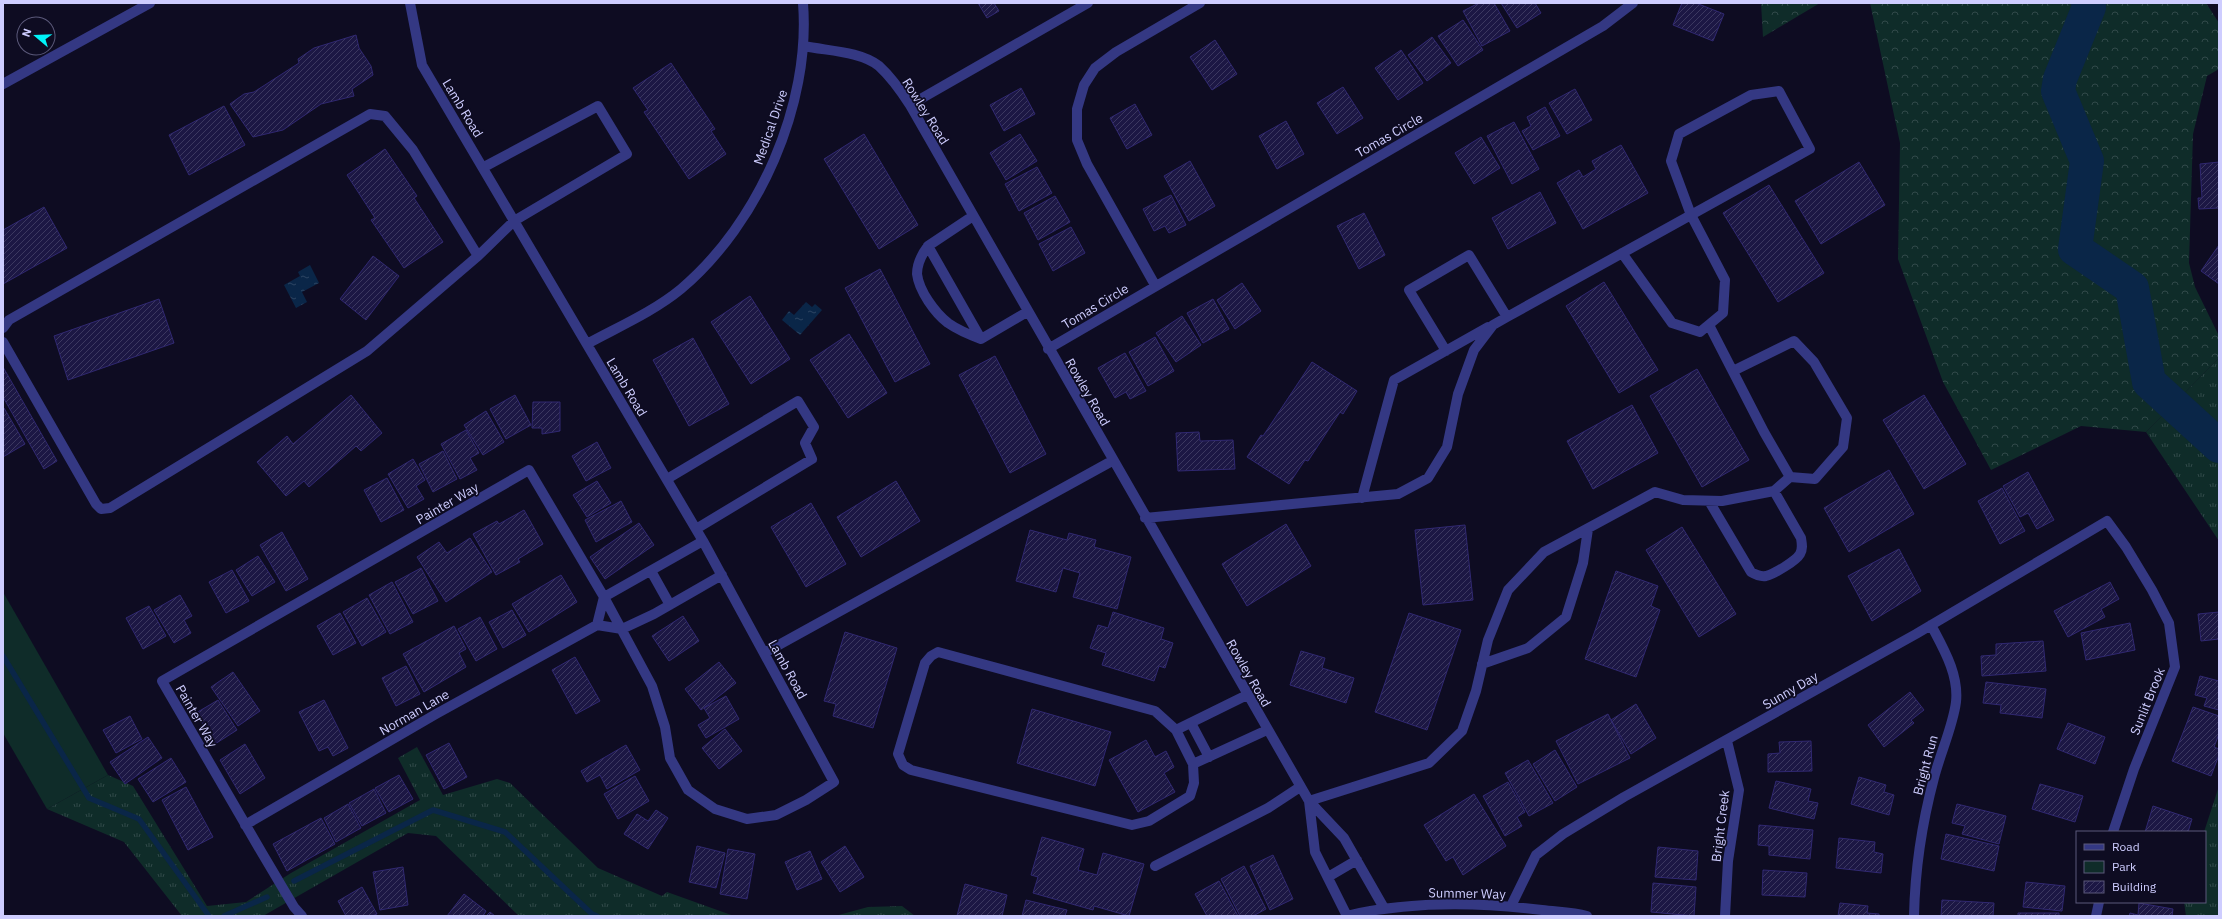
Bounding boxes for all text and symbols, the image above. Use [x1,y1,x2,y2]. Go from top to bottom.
north arrow [16,16,56,56]
text: N [19,27,34,39]
street label: Rowley Road [898,75,953,148]
street label: Lamb Road [438,76,487,141]
street label: Medical Drive [750,87,791,167]
street label: Tomas Circle [1353,109,1426,161]
street label: Tomas Circle [1059,280,1132,333]
street label: Lamb Road [602,355,651,420]
street label: Rowley Road [1061,355,1114,429]
street label: Painter Way [413,478,482,528]
street label: Rowley Road [1222,636,1275,710]
street label: Lamb Road [764,637,811,702]
street label: Sunlit Brook [2126,665,2169,737]
street label: Sunny Day [1759,668,1821,713]
street label: Painter Way [172,682,222,751]
street label: Norman Lane [376,686,452,739]
street label: Bright Run [1909,733,1942,797]
street label: Bright Creek [1708,789,1733,863]
legend [2076,831,2206,903]
text: Road [2112,839,2140,854]
text: Park [2112,859,2137,874]
text: Building [2112,879,2157,894]
street label: Summer Way [1428,884,1506,903]

